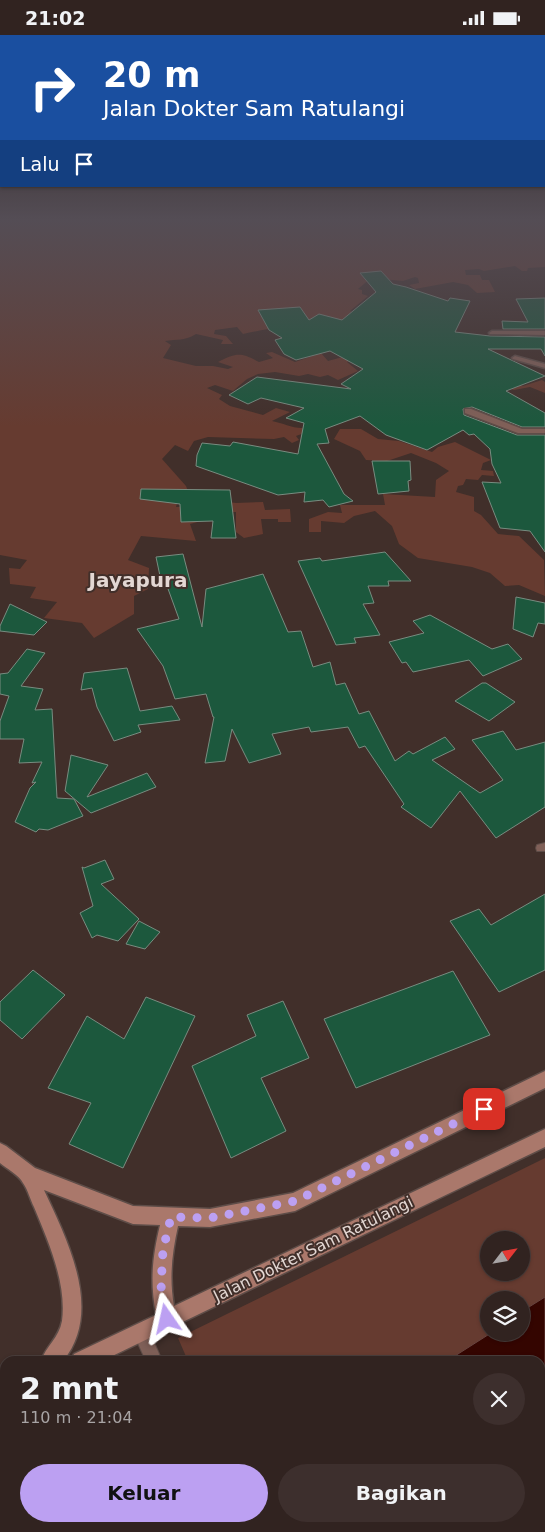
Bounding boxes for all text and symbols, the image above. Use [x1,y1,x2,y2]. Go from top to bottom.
text: 21:02 [25,7,85,29]
icon: right [20,55,85,120]
text: 20 m [103,55,200,95]
text: Jalan Dokter Sam Ratulangi [103,96,405,121]
icon: arrive [70,150,98,178]
text: Lalu [20,153,60,175]
district label: Jayapura [87,568,187,592]
pin [463,1088,505,1130]
icon: arrive [470,1095,498,1123]
street label: Jalan Dokter Sam Ratulangi [209,1192,416,1306]
north arrow [480,1231,530,1281]
map controls [480,1231,530,1341]
button: layers [480,1291,530,1341]
position arrow [140,1292,192,1344]
text: 2 mnt [20,1371,118,1406]
button: close [473,1373,525,1425]
text: 110 m · 21:04 [20,1408,133,1427]
button: Keluar [20,1464,268,1522]
button: Bagikan [278,1464,525,1522]

